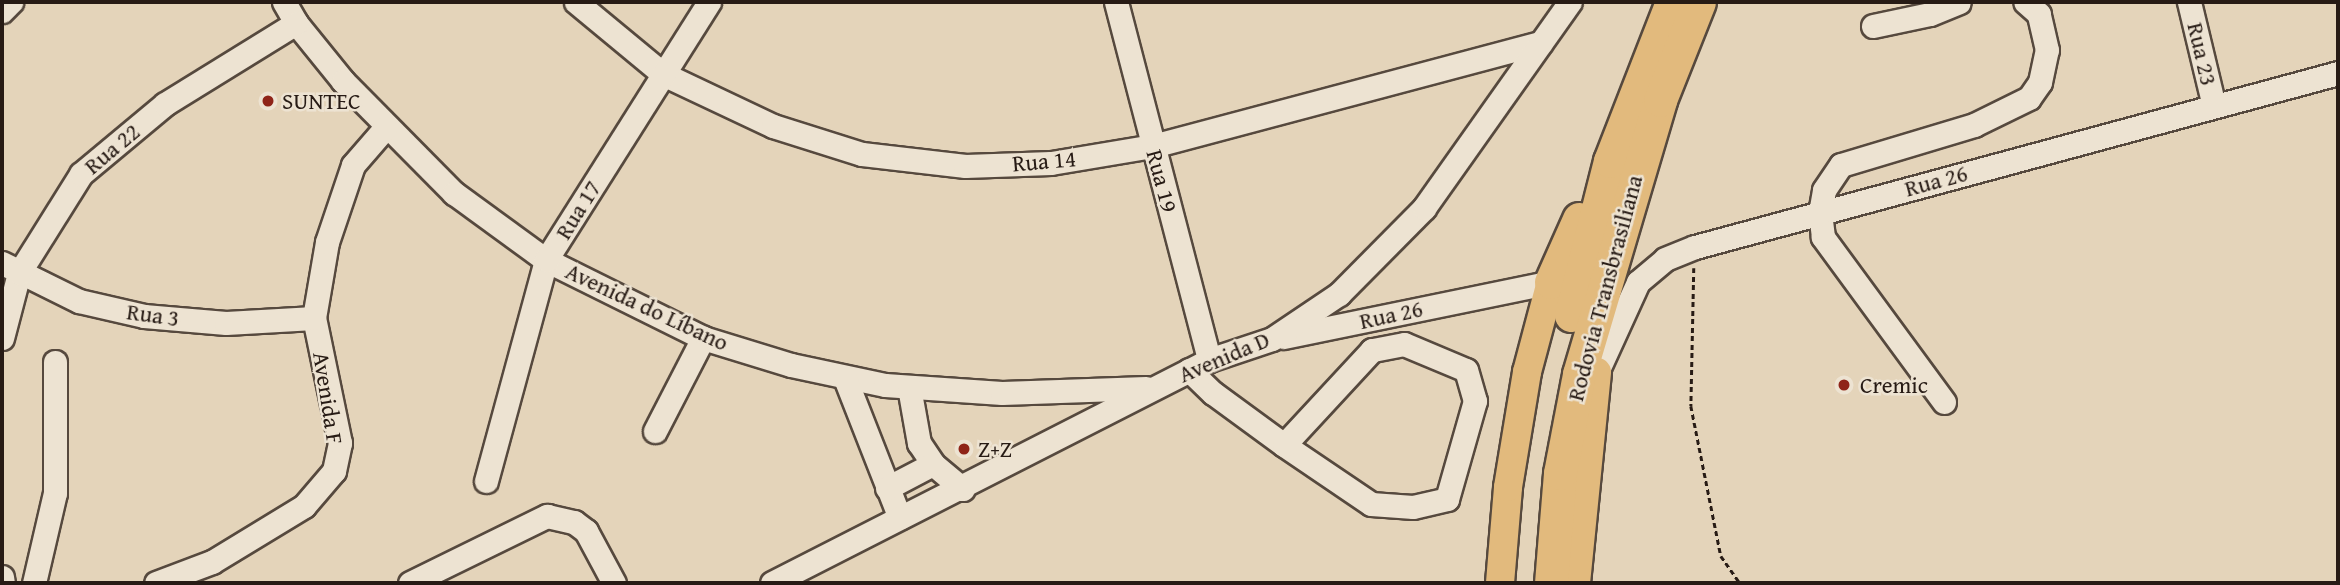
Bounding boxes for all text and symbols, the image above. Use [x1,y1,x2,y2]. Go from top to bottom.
street label: Rua 23 [2181,20,2223,88]
place label: SUNTEC [282,87,360,115]
marker: SUNTEC [260,93,276,109]
street label: Rua 22 [79,118,145,180]
street label: Rua 14 [1011,144,1077,178]
street label: Rua 19 [1140,147,1184,215]
street label: Rua 26 [1902,159,1970,203]
street label: Rodovia Transbrasiliana [1562,172,1648,404]
street label: Rua 17 [549,176,607,244]
street label: Avenida do Líbano [561,257,733,357]
street label: Rua 26 [1357,295,1425,335]
street label: Rua 3 [125,298,181,332]
street label: Avenida D [1174,326,1274,388]
street label: Avenida F [307,350,349,446]
place label: Cremic [1860,371,1928,399]
marker: Cremic [1834,375,1854,395]
place label: Z+Z [978,435,1012,463]
marker: Z+Z [956,441,972,457]

